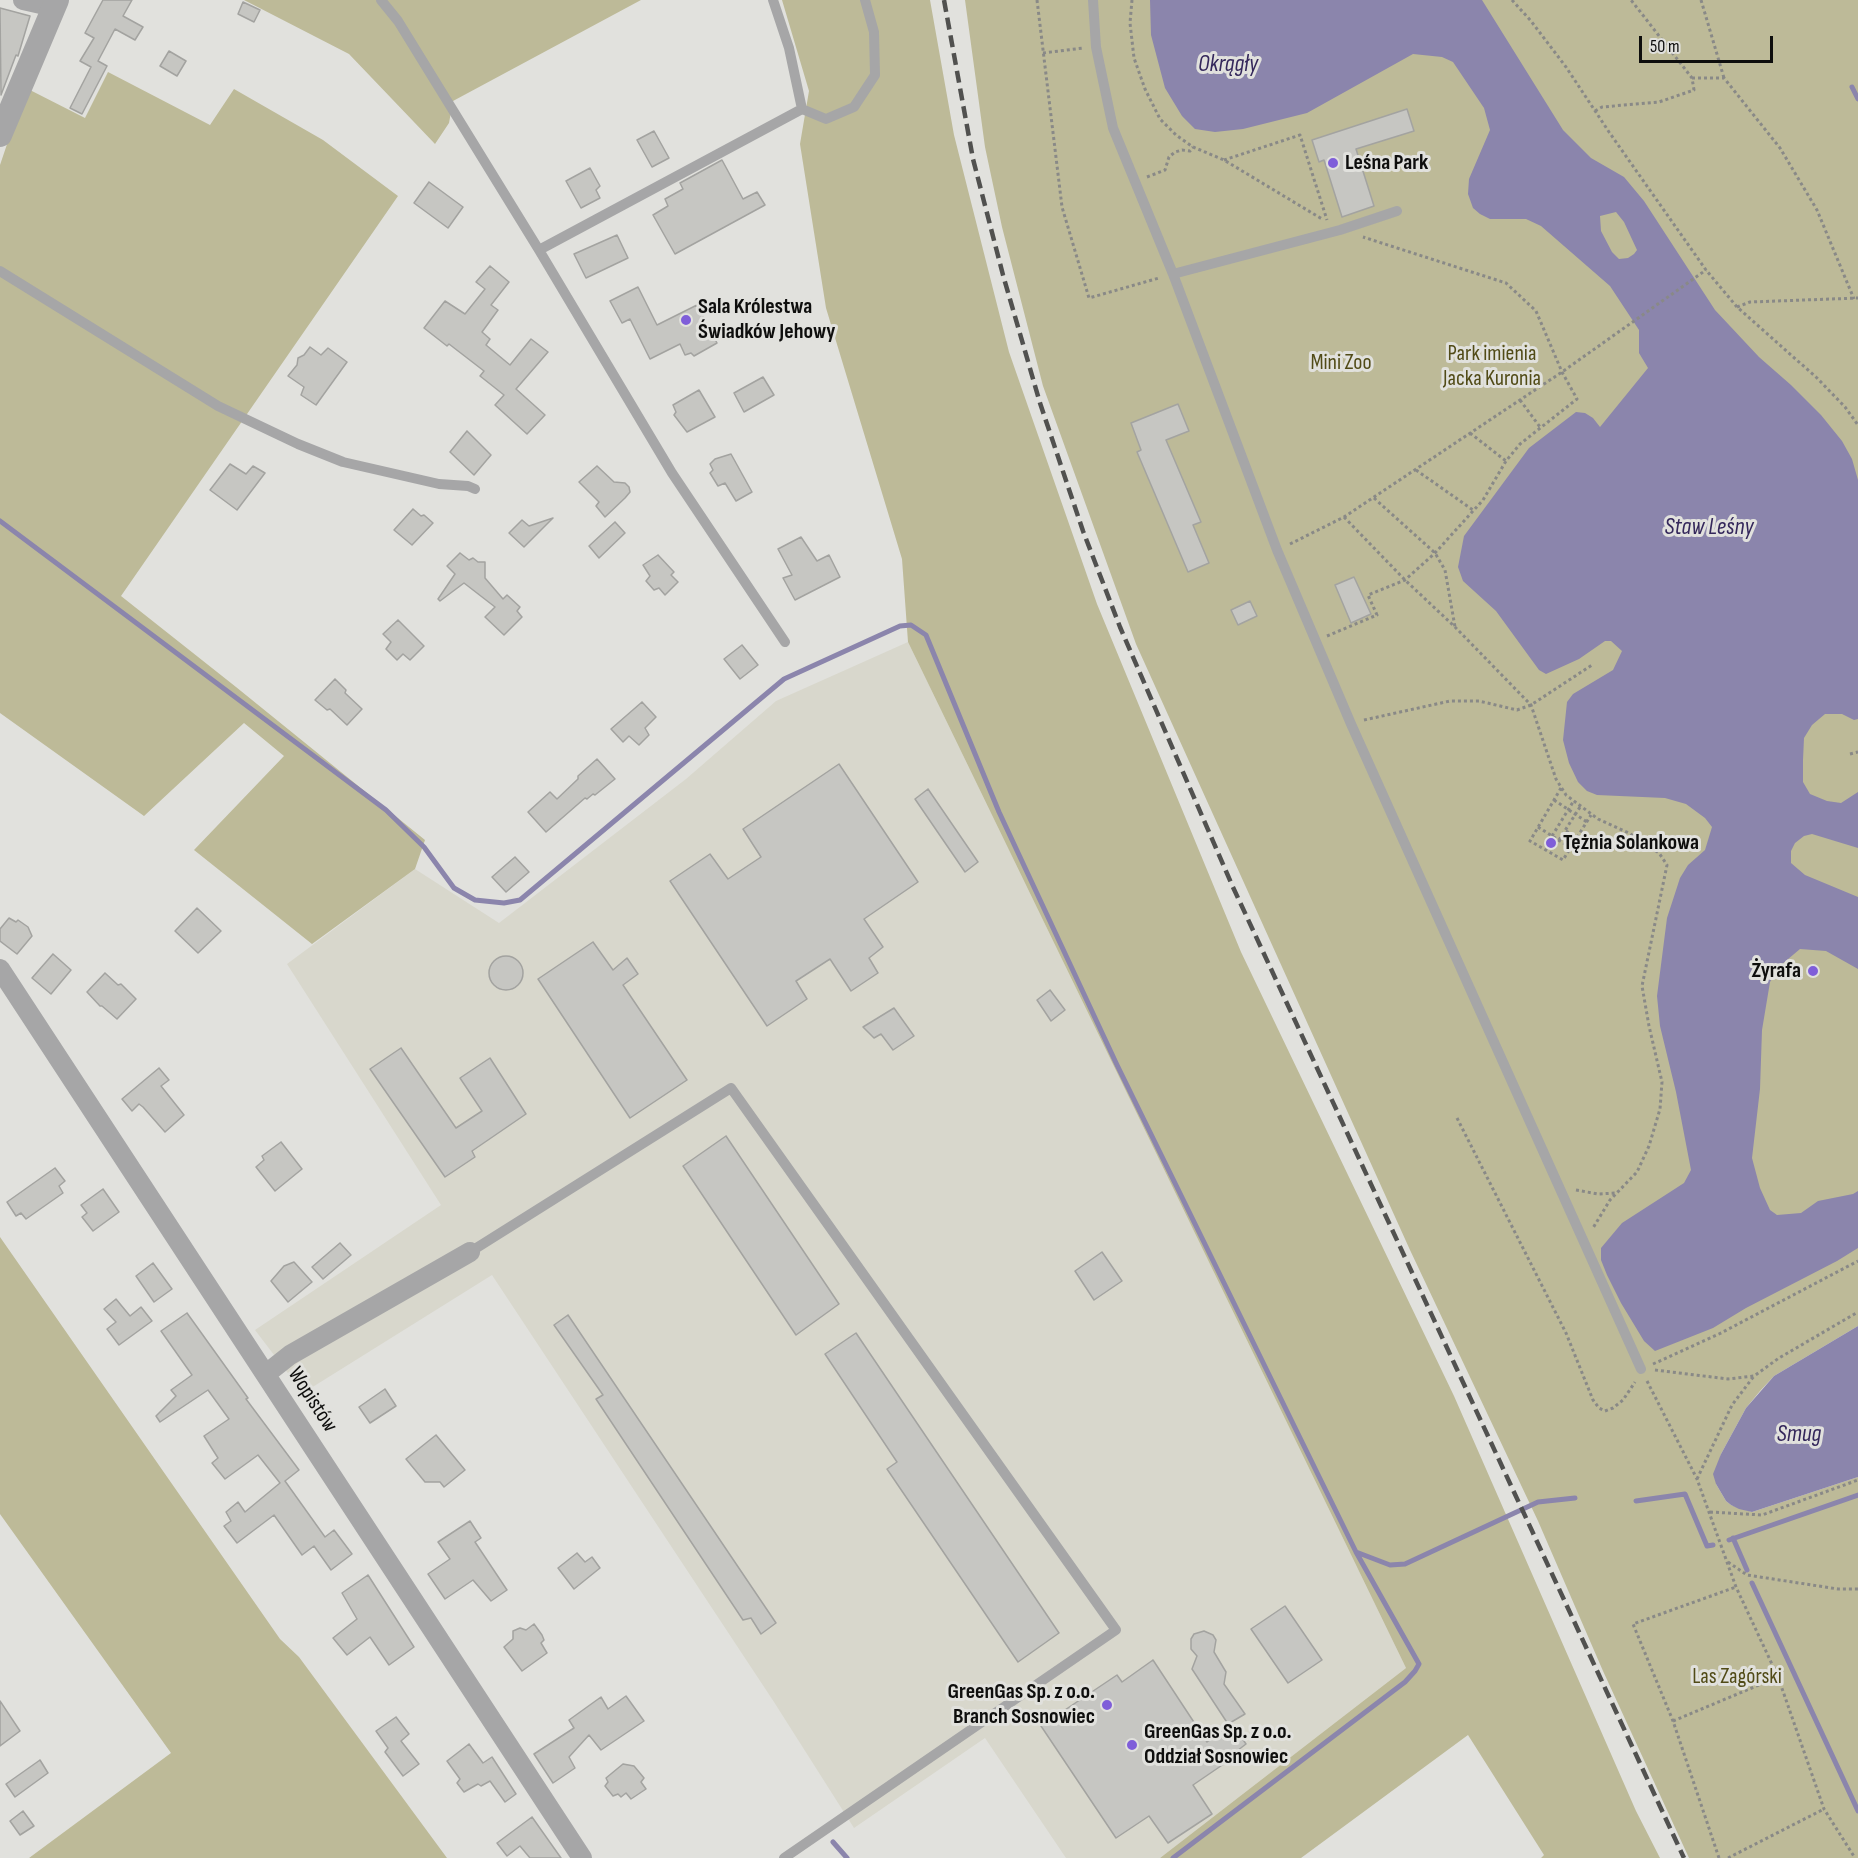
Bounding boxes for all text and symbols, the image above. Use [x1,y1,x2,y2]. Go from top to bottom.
scale bar [1642,24,1776,62]
text: 50 m [1650,36,1680,57]
water label: Okrągły [1198,51,1258,79]
place label: Leśna Park [1345,150,1428,176]
marker: Leśna Park [1326,156,1340,170]
place label: Sala Królestwa Świadków Jehowy [698,294,835,346]
marker: Sala Królestwa Świadków Jehowy [679,313,693,327]
park label: Park imienia Jacka Kuronia [1443,341,1541,392]
park label: Mini Zoo [1310,350,1372,376]
water label: Staw Leśny [1664,514,1754,542]
place label: Tężnia Solankowa [1563,830,1699,856]
marker: Tężnia Solankowa [1544,836,1558,850]
place label: Żyrafa [1751,958,1801,984]
marker: Żyrafa [1806,964,1820,978]
street label: Wopistów [281,1363,343,1437]
water label: Smug [1777,1421,1821,1449]
park label: Las Zagórski [1692,1664,1782,1690]
place label: GreenGas Sp. z o.o. Branch Sosnowiec [948,1679,1095,1730]
marker: GreenGas Sp. z o.o. Branch Sosnowiec [1100,1698,1114,1712]
place label: GreenGas Sp. z o.o. Oddział Sosnowiec [1144,1719,1291,1771]
marker: GreenGas Sp. z o.o. Oddział Sosnowiec [1125,1738,1139,1752]

